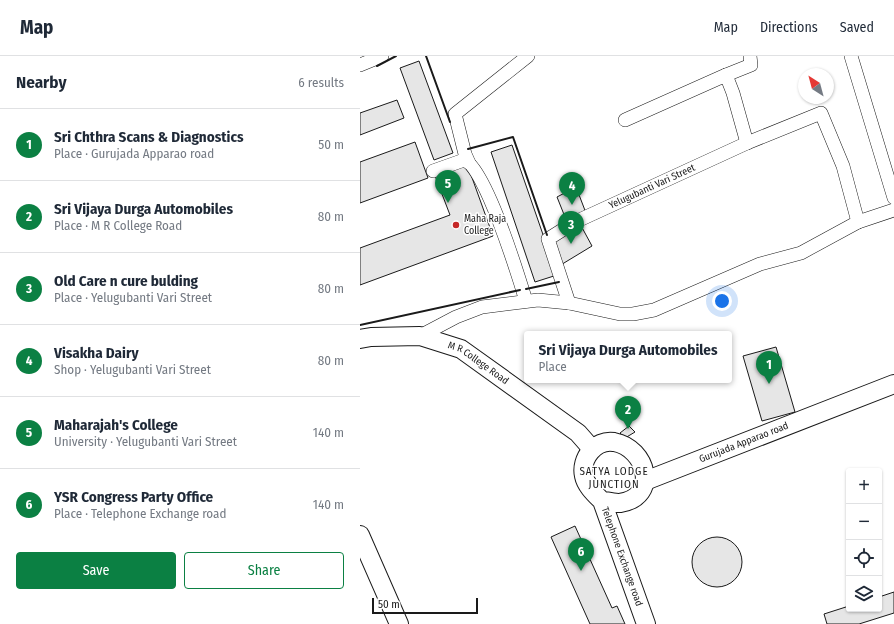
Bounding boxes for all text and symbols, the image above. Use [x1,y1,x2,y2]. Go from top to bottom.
text: Map [20,16,53,39]
text: Map [714,19,738,36]
text: Directions [760,19,818,36]
text: Saved [840,19,874,36]
north arrow [798,68,834,104]
text: Nearby [16,72,67,93]
text: 6 results [298,75,344,90]
text: Sri Chthra Scans & Diagnostics [54,128,244,146]
text: 1 [26,137,32,152]
text: 50 m [318,137,344,152]
text: Place · Gurujada Apparao road [54,146,214,161]
street label: Yelugubanti Vari Street [607,161,698,212]
pin: 5 [435,170,461,203]
pin: 4 [559,172,585,205]
text: Sri Vijaya Durga Automobiles [54,200,233,218]
text: 2 [26,209,32,224]
text: 80 m [318,209,344,224]
pin: 3 [558,211,584,244]
place label: Maha Raja College [464,213,506,237]
text: Place · M R College Road [54,218,182,233]
marker: Maha Raja College [451,220,461,230]
text: Old Care n cure bulding [54,272,198,290]
text: 3 [26,281,32,296]
text: 80 m [318,281,344,296]
text: Place · Yelugubanti Vari Street [54,290,212,305]
your location [712,291,732,311]
popup [524,331,732,383]
street label: M R College Road [446,339,511,387]
text: Sri Vijaya Durga Automobiles [539,341,717,359]
text: Visakha Dairy [54,344,139,362]
pin: 1 [756,351,782,384]
text: 4 [26,353,32,368]
text: 80 m [318,353,344,368]
text: Place [539,359,567,374]
text: Shop · Yelugubanti Vari Street [54,362,211,377]
pin: 2 [615,396,641,429]
text: Maharajah's College [54,416,178,434]
street label: Gurujada Apparao road [697,420,790,465]
text: 5 [26,425,32,440]
text: 140 m [313,425,344,440]
text: University · Yelugubanti Vari Street [54,434,237,449]
district label: SATYA LODGE JUNCTION [579,465,649,491]
map controls [846,468,882,612]
button: + [846,468,882,504]
text: YSR Congress Party Office [54,488,213,506]
text: 6 [26,497,32,512]
text: 140 m [313,497,344,512]
button: − [846,504,882,540]
street label: Telephone Exchange road [599,505,645,608]
text: Place · Telephone Exchange road [54,506,226,521]
pin: 6 [568,538,594,571]
button: locate [846,540,882,576]
button: Save [16,552,176,589]
button: Share [184,552,344,589]
button: layers [846,576,882,612]
scale bar [372,596,478,615]
text: 50 m [378,598,400,611]

